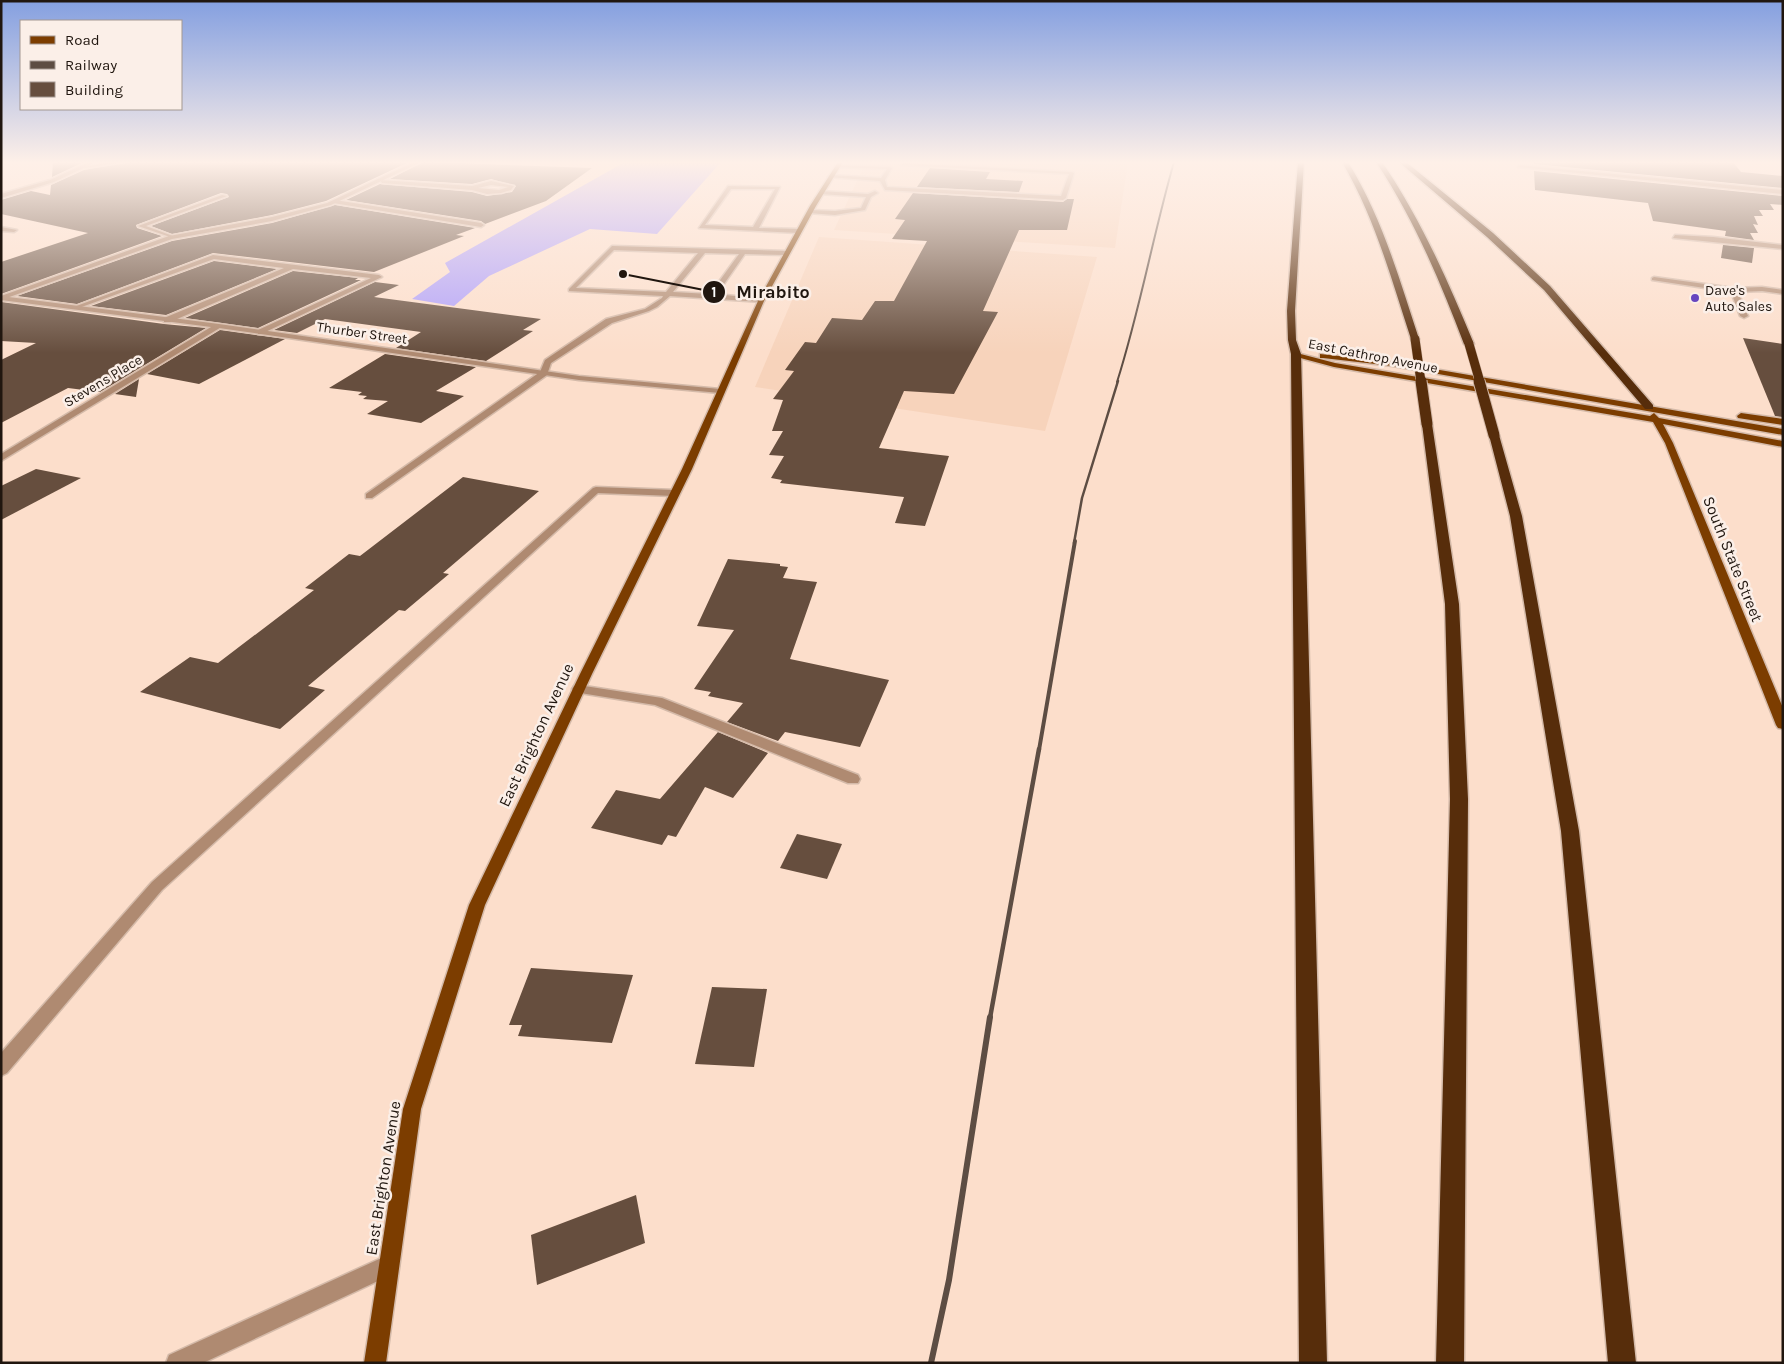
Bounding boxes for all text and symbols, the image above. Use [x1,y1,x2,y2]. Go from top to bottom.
legend [20,20,182,110]
text: Road [65,31,100,49]
text: Railway [65,56,117,74]
text: Building [65,81,123,99]
callout: Mirabito [702,276,820,309]
text: Mirabito [736,281,810,303]
place label: Dave's Auto Sales [1705,282,1772,315]
text: 1 [711,283,717,301]
marker: Dave's Auto Sales [1689,292,1701,304]
street label: Thurber Street [316,318,408,348]
street label: East Cathrop Avenue [1307,335,1439,377]
street label: Stevens Place [61,351,145,411]
street label: South State Street [1699,493,1767,625]
street label: East Brighton Avenue [494,660,578,810]
street label: East Brighton Avenue [361,1099,405,1257]

